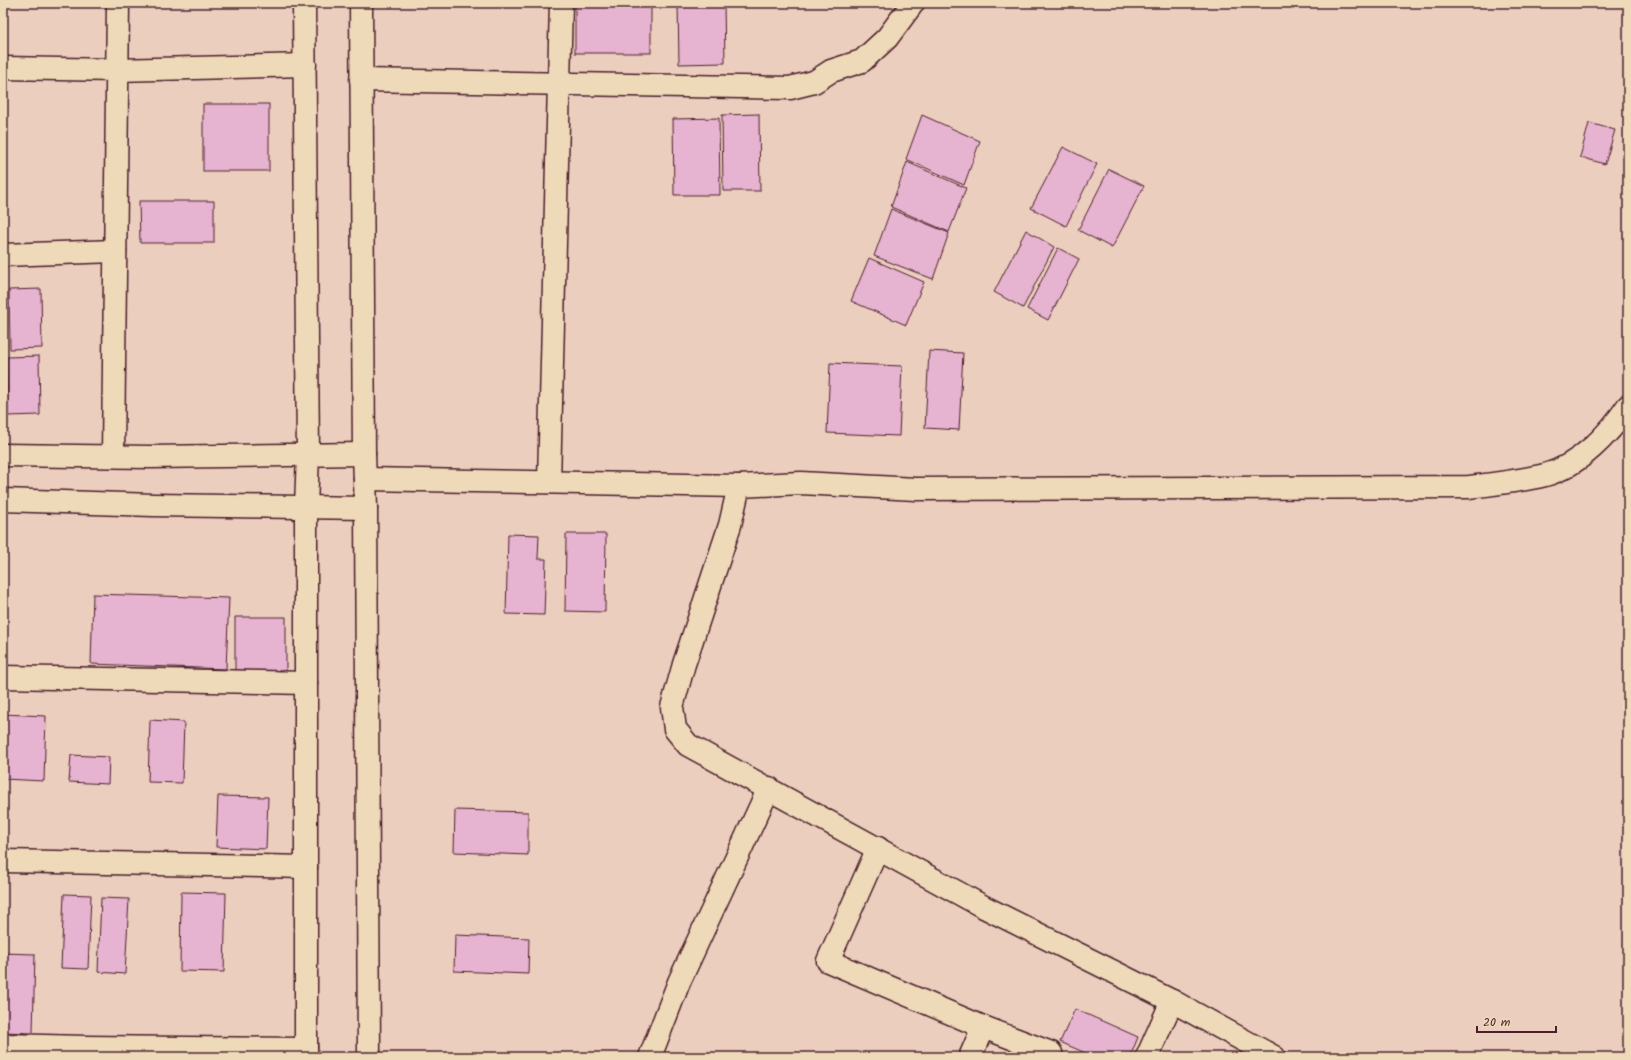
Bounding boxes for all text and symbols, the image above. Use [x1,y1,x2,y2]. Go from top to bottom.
scale bar [1477,1008,1556,1034]
text: 20 m [1483,1013,1511,1032]

